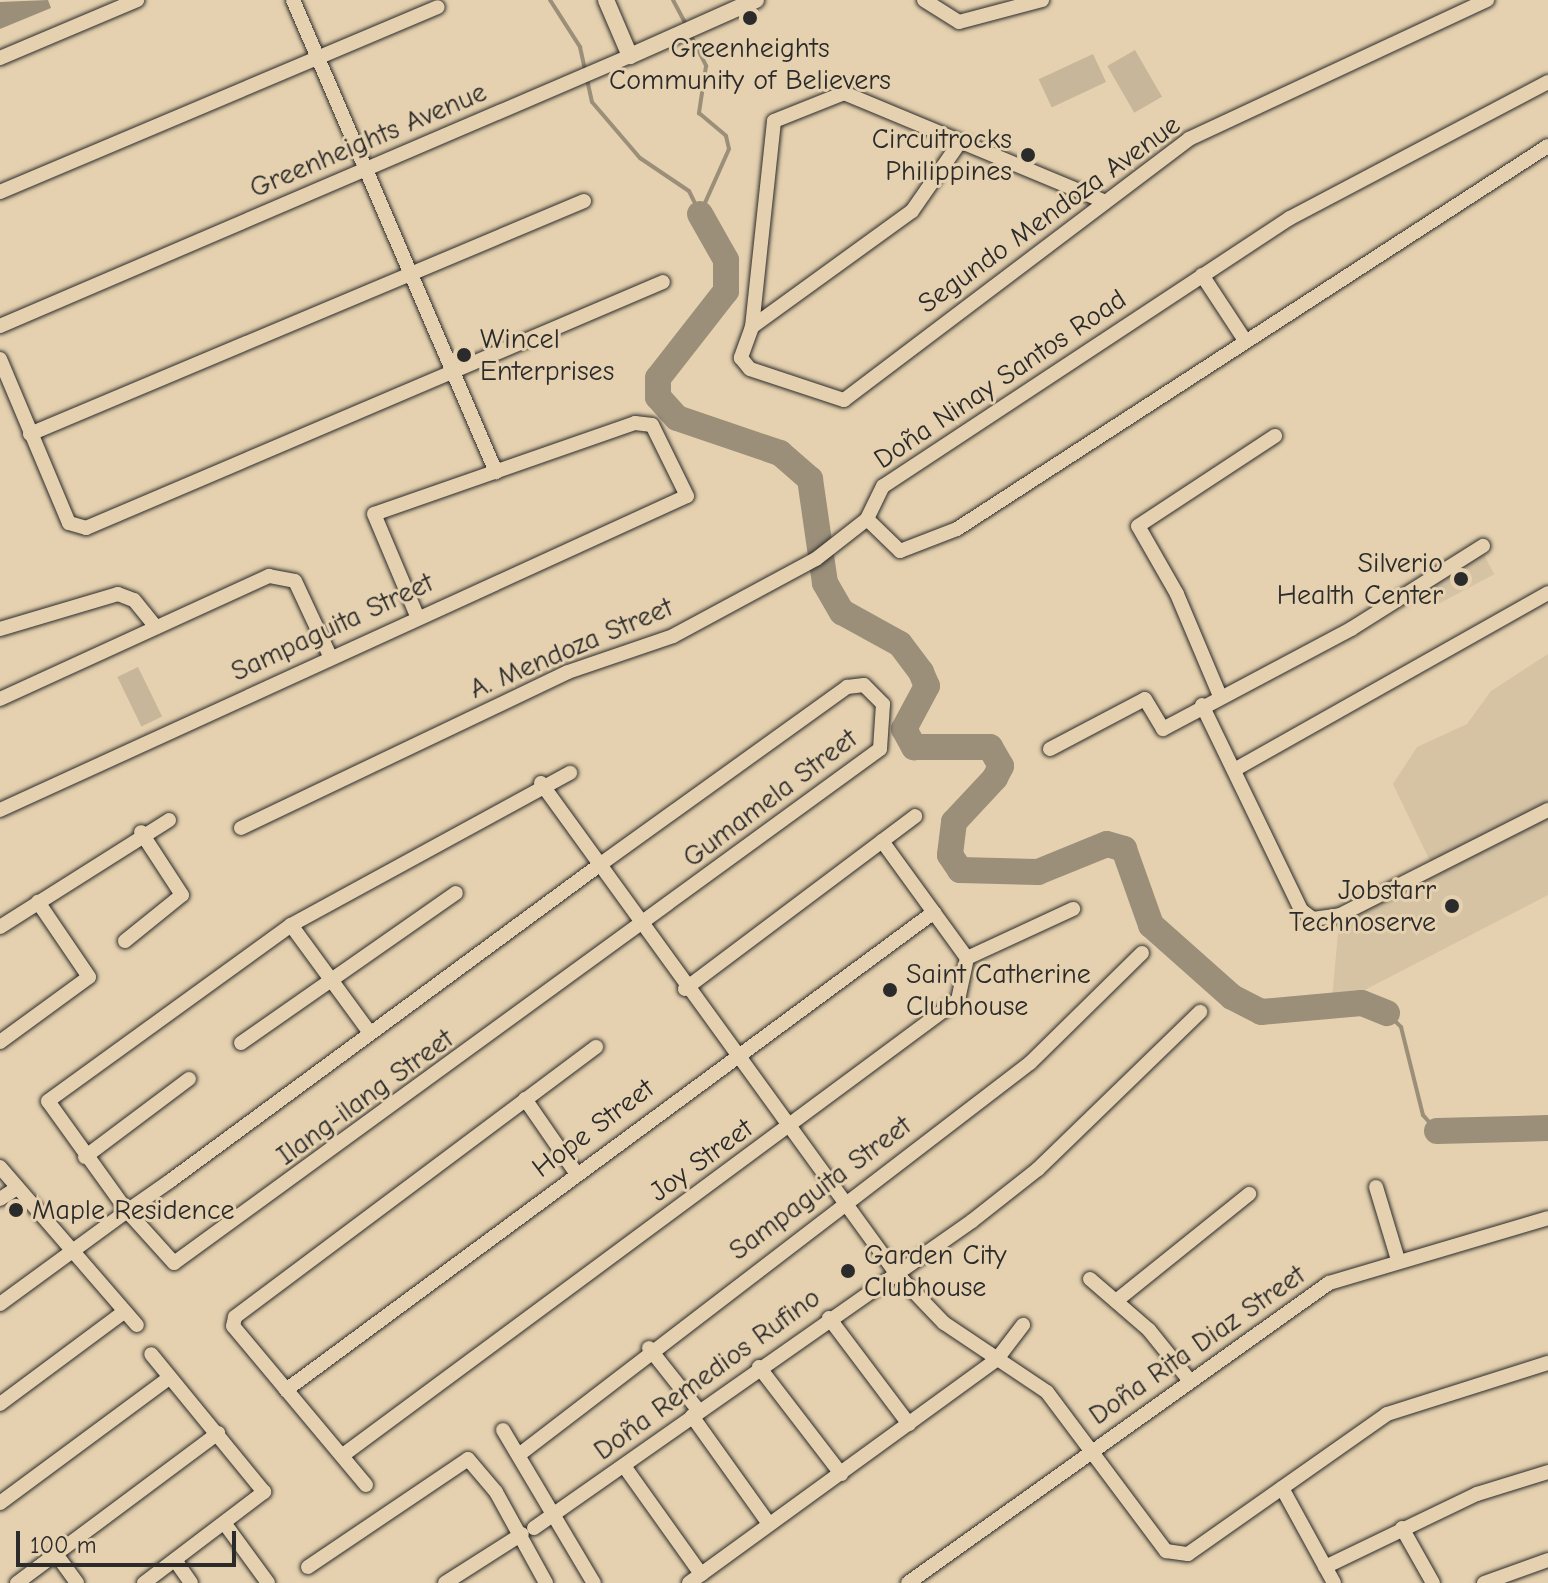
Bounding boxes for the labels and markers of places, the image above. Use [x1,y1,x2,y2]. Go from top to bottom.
marker: Greenheights Community of Believers [741,9,759,27]
place label: Greenheights Community of Believers [609,31,891,97]
place label: Circuitrocks Philippines [872,122,1012,188]
marker: Circuitrocks Philippines [1019,146,1037,164]
place label: Wincel Enterprises [480,322,614,388]
marker: Wincel Enterprises [455,346,473,364]
place label: Silverio Health Center [1277,546,1443,612]
marker: Silverio Health Center [1450,568,1472,590]
place label: Jobstarr Technoserve [1289,873,1436,939]
marker: Jobstarr Technoserve [1443,897,1461,915]
place label: Saint Catherine Clubhouse [906,957,1091,1023]
marker: Saint Catherine Clubhouse [881,981,899,999]
place label: Maple Residence [32,1193,235,1227]
marker: Maple Residence [7,1201,25,1219]
place label: Garden City Clubhouse [864,1238,1007,1304]
marker: Garden City Clubhouse [839,1262,857,1280]

